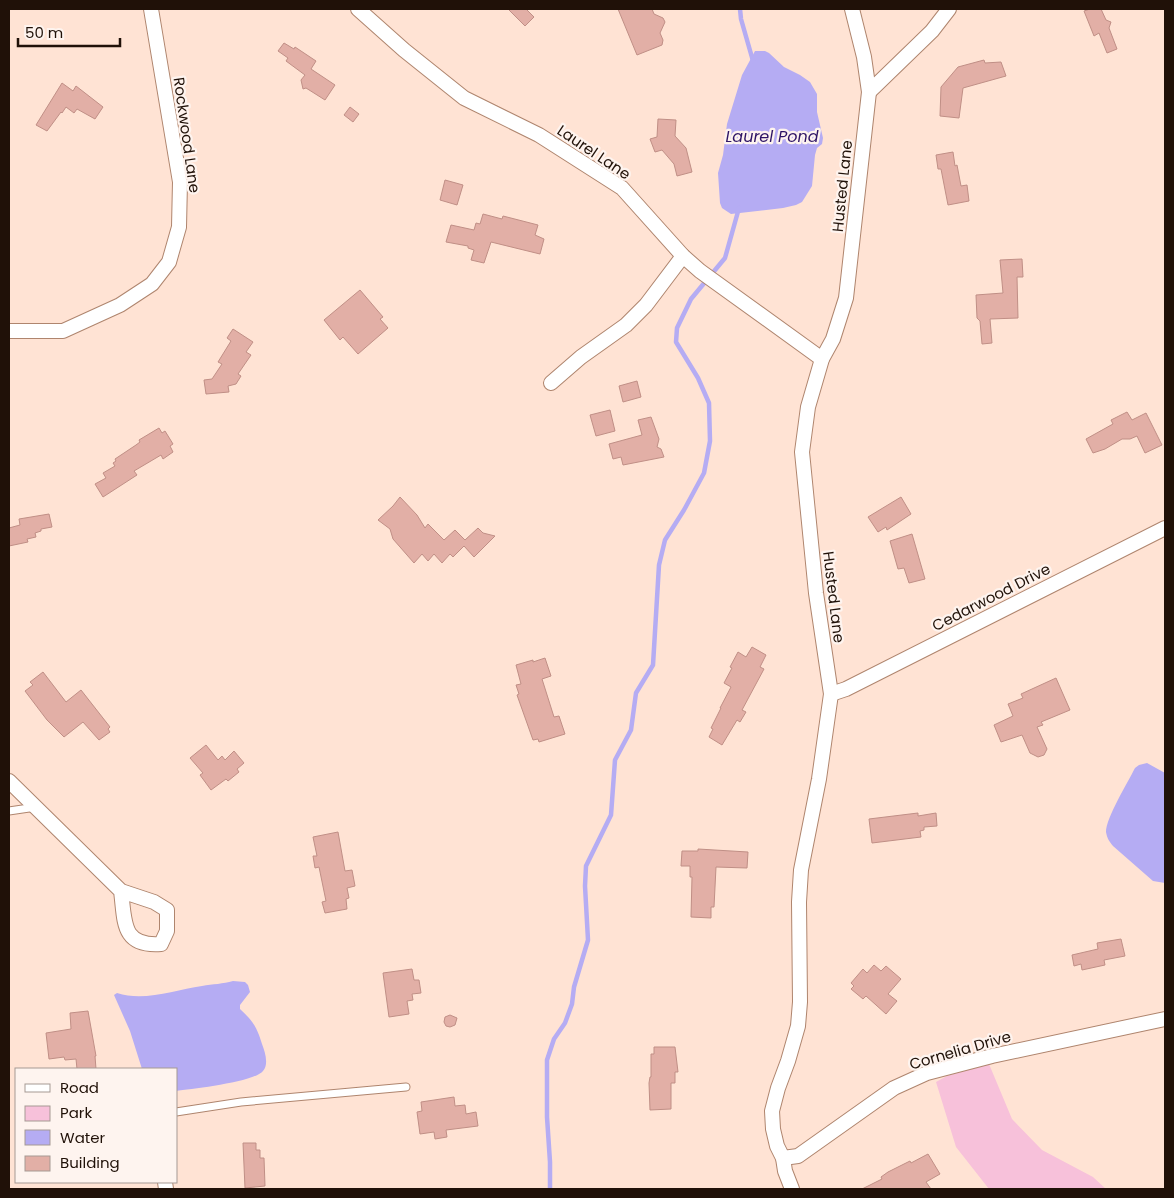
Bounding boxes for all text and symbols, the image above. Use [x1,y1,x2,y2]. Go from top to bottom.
scale bar [18,15,120,47]
text: 50 m [25,22,63,43]
street label: Rockwood Lane [168,76,206,194]
street label: Laurel Lane [553,120,635,184]
water label: Laurel Pond [725,125,819,148]
street label: Husted Lane [827,139,857,233]
street label: Husted Lane [818,550,850,644]
street label: Cedarwood Drive [928,558,1054,636]
street label: Cornelia Drive [907,1025,1013,1075]
legend [15,1068,178,1183]
text: Road [60,1077,99,1098]
text: Park [60,1102,92,1123]
text: Water [60,1127,106,1148]
text: Building [60,1152,120,1173]

